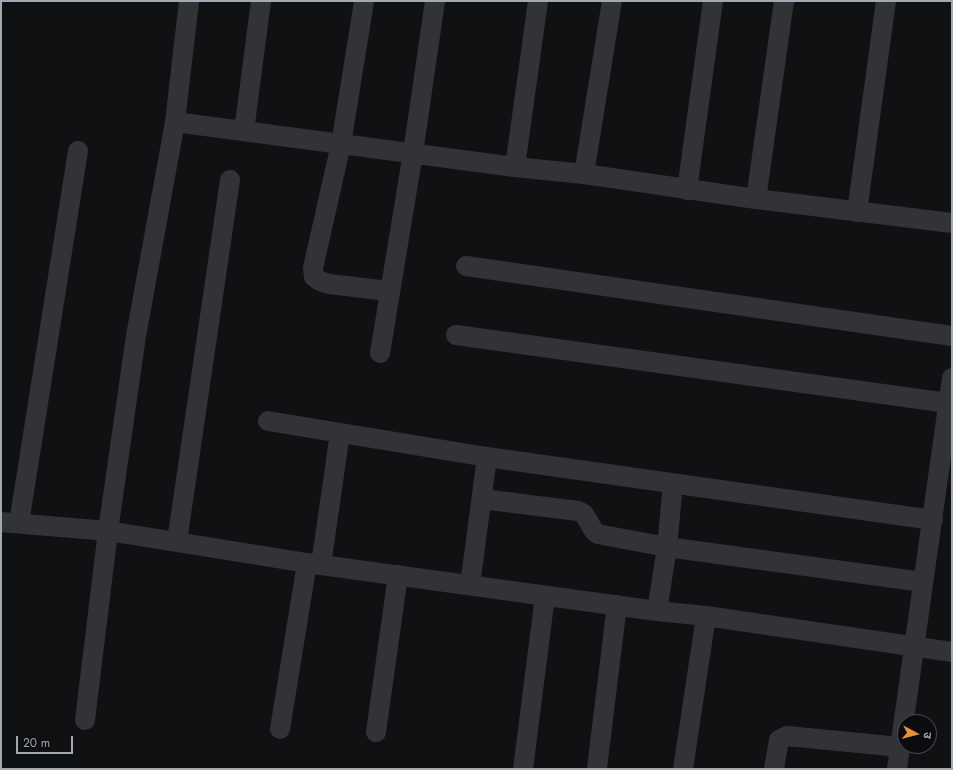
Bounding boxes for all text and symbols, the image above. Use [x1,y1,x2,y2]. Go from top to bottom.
north arrow [897,714,937,754]
scale bar [18,728,75,754]
text: उ [920,731,936,740]
text: 20 m [23,734,50,752]

